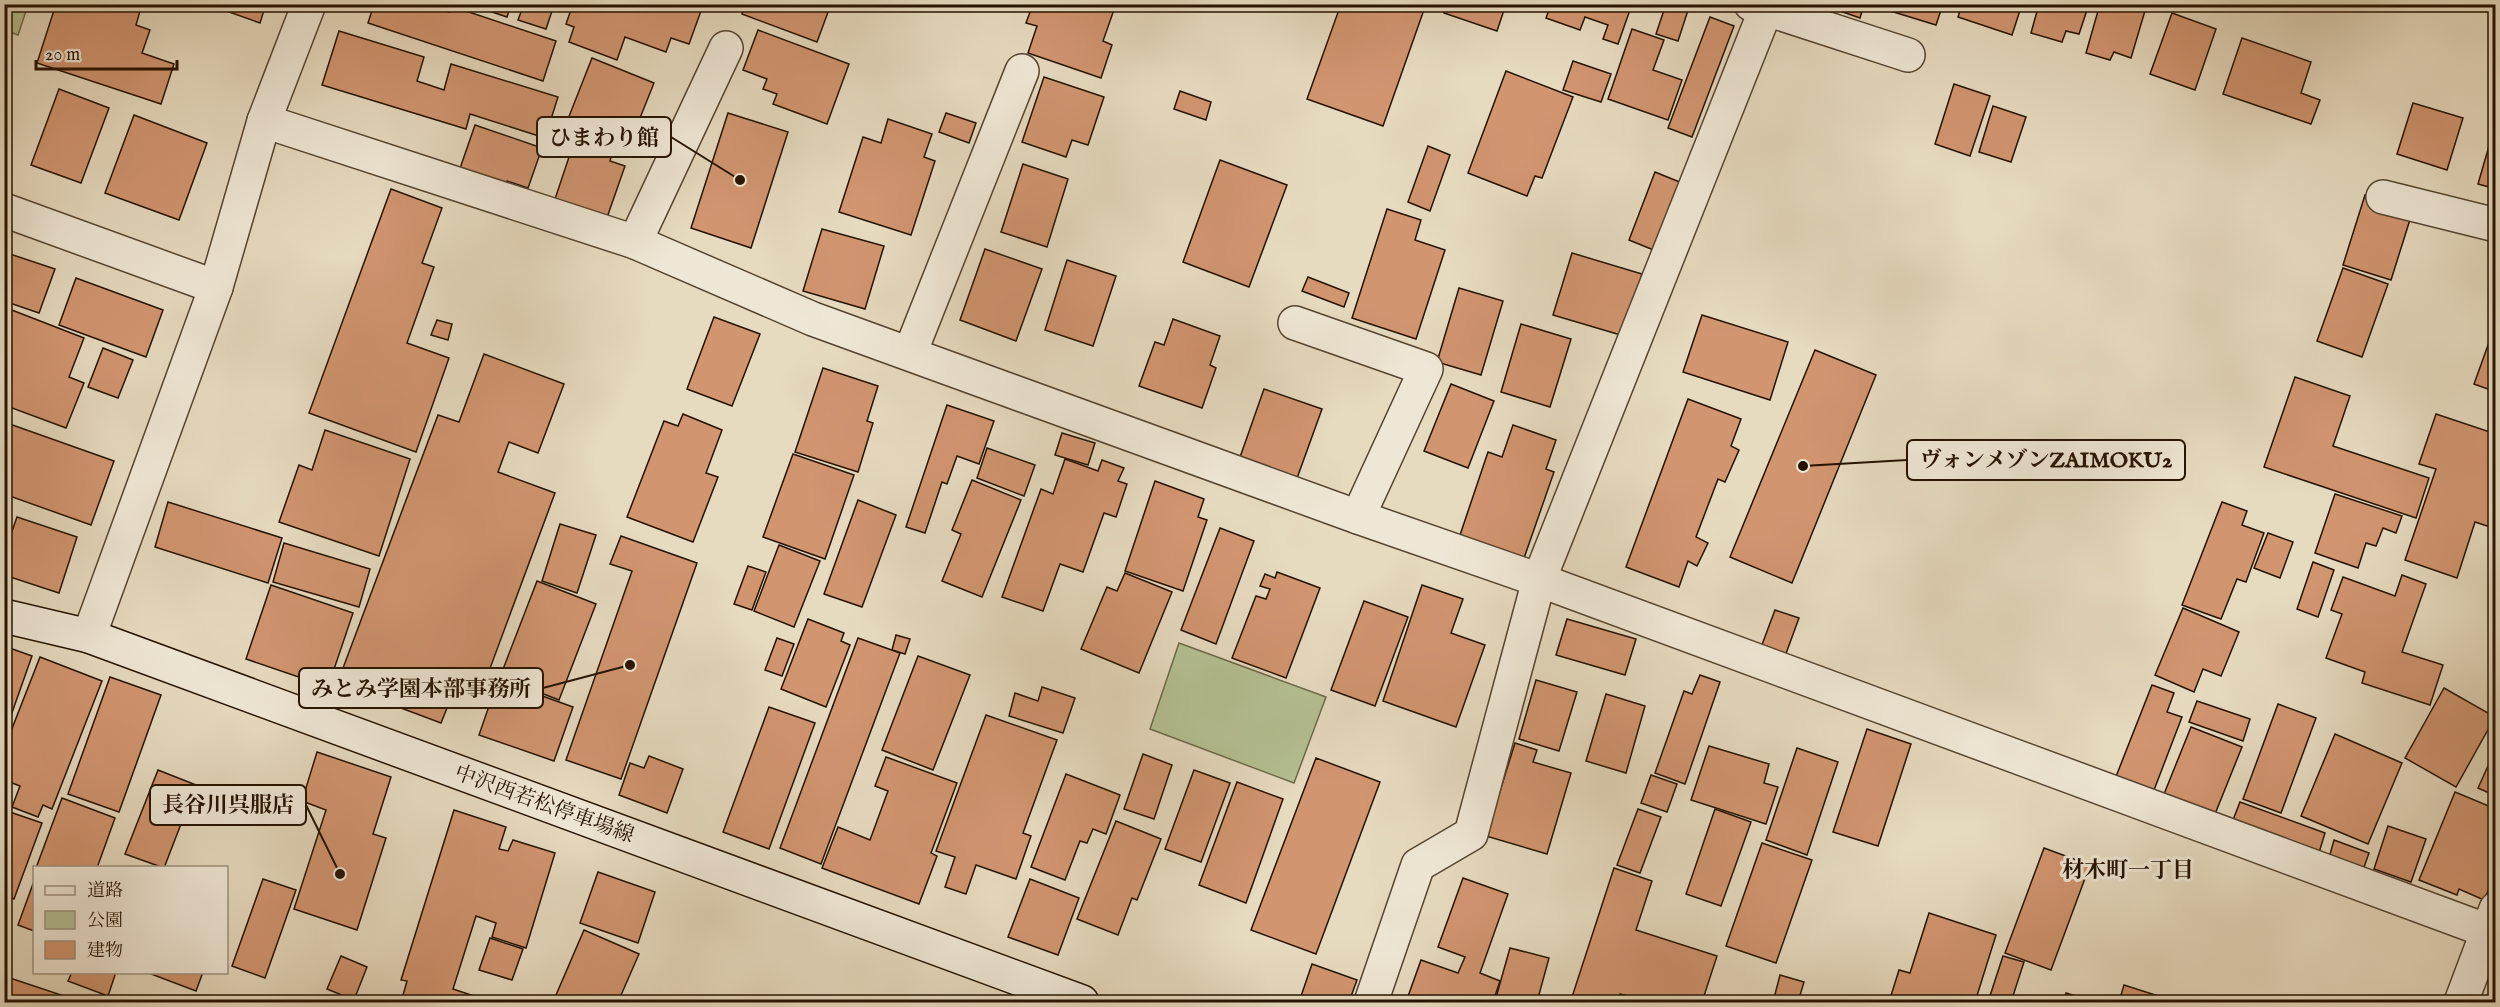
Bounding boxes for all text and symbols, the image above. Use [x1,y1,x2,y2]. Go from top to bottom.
scale bar [36,33,177,71]
text: 20 m [45,44,80,67]
callout: ひまわり館 [537,117,671,157]
text: ひまわり館 [549,125,659,153]
callout: ヴォンメゾンZAIMOKU2 [1907,440,2185,480]
text: ヴォンメゾンZAIMOKU2 [1920,447,2172,475]
callout: みとみ学園本部事務所 [299,668,543,708]
text: みとみ学園本部事務所 [311,676,531,704]
street label: 中沢西若松停車場線 [451,760,637,850]
callout: 長谷川呉服店 [150,785,306,825]
text: 長谷川呉服店 [162,792,294,820]
district label: 材木町一丁目 [2062,857,2194,885]
legend [33,866,228,974]
text: 道路 [87,880,123,903]
text: 公園 [87,910,123,933]
text: 建物 [87,940,123,963]

